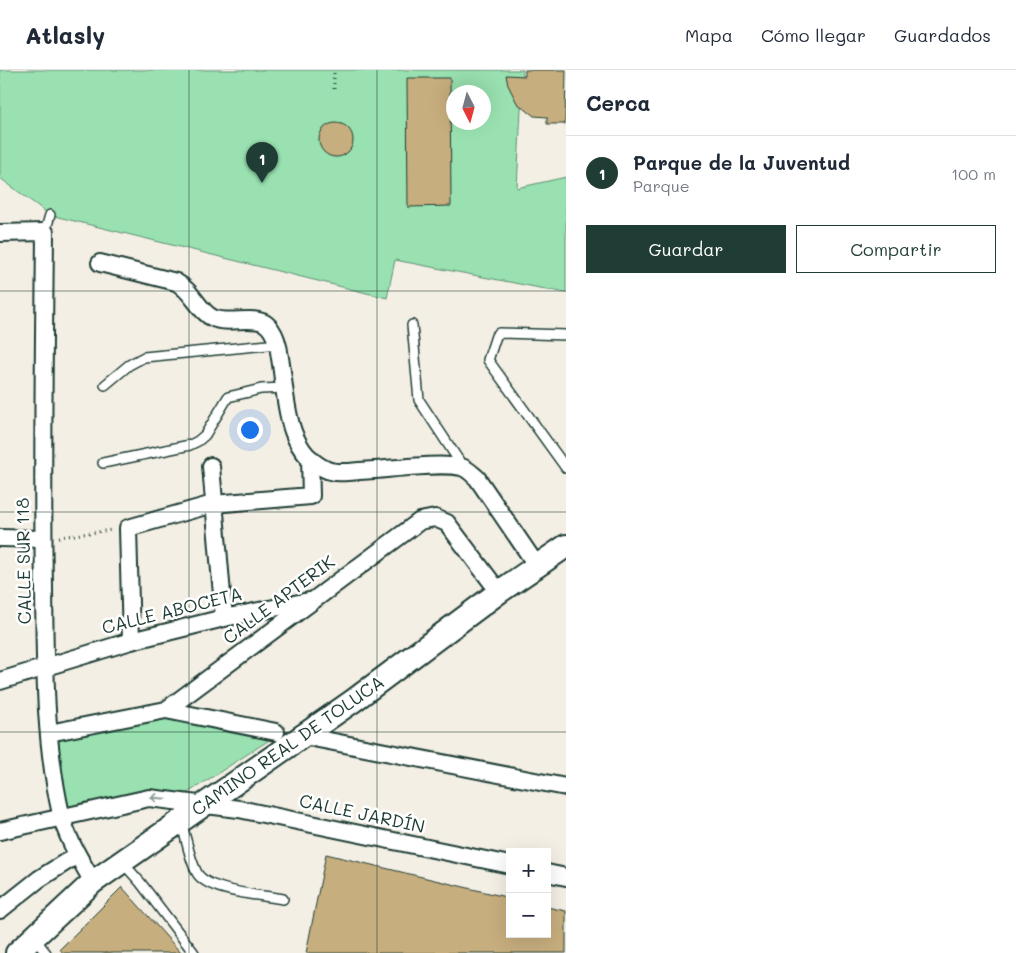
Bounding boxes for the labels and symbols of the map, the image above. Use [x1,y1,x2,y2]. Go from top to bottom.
north arrow [446,85,491,130]
pin: 1 [246,142,278,183]
your location [237,417,263,443]
street label: CALLE SUR 118 [10,497,36,625]
street label: CALLE APTERIK [217,549,339,649]
street label: CALLE ABOCETA [99,581,244,639]
street label: CAMINO REAL DE TOLUCA [186,669,388,821]
street label: CALLE JARDÍN [297,788,427,838]
one-way arrow [150,794,166,803]

